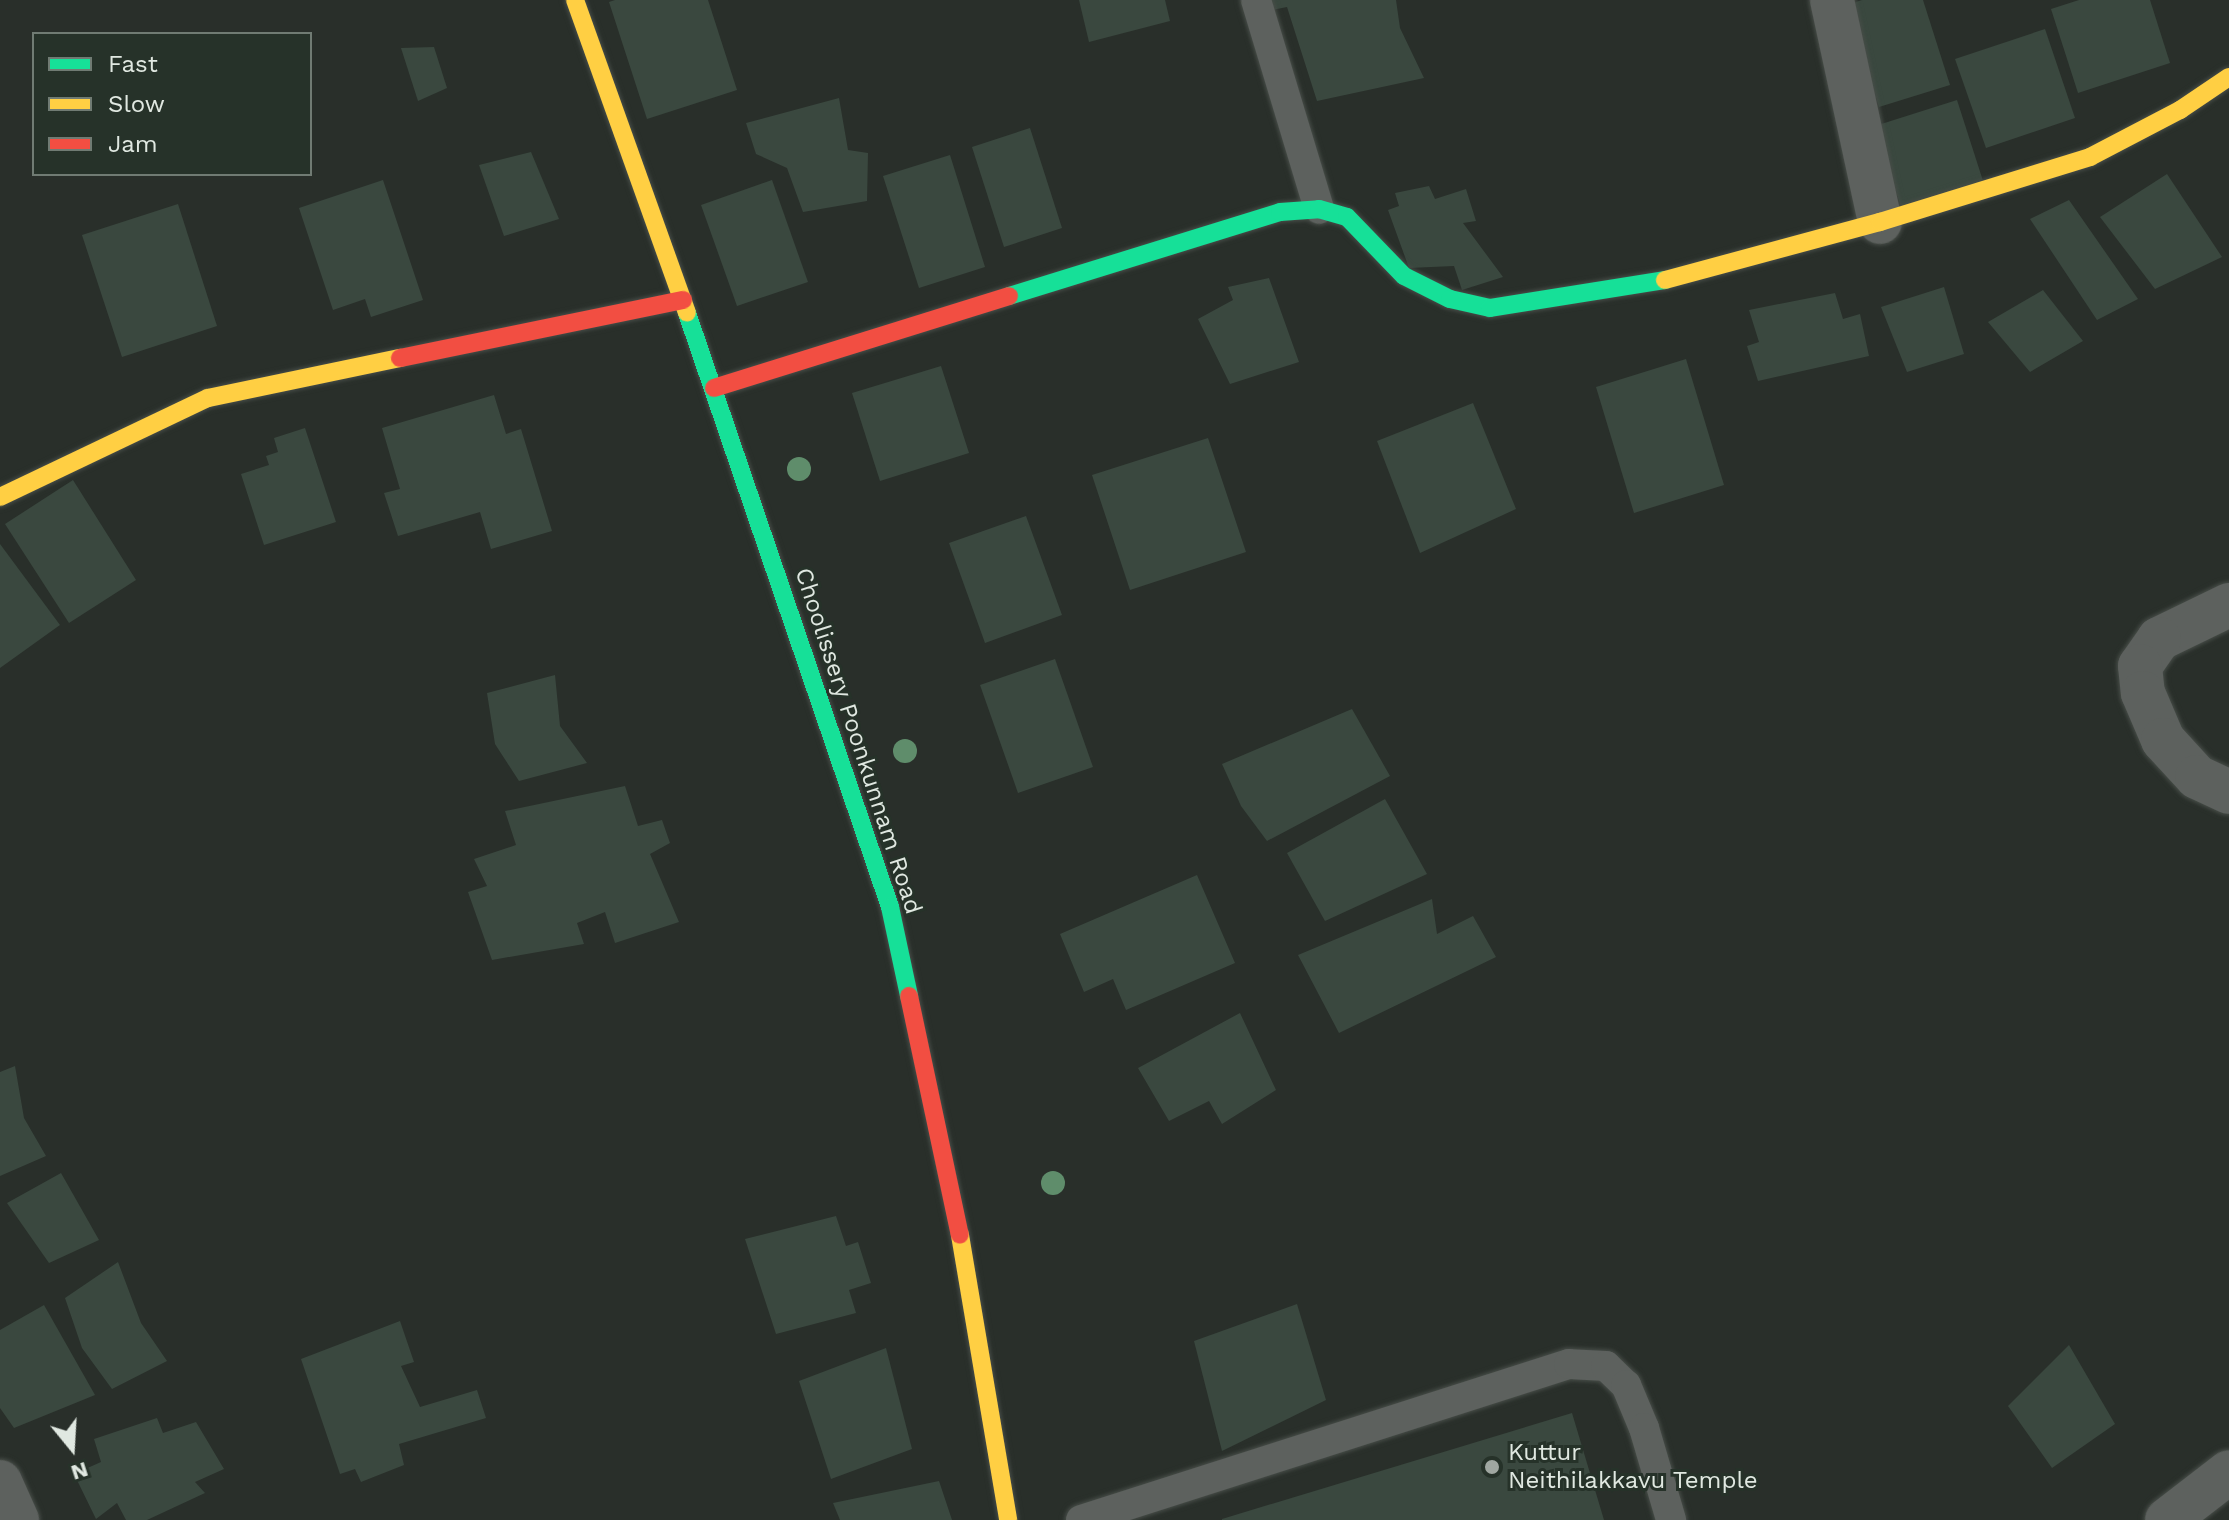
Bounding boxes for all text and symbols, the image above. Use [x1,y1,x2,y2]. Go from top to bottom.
legend [32,32,312,176]
text: Fast [108,50,158,78]
text: Slow [108,90,165,118]
text: Jam [108,130,158,158]
street label: Choolissery Poonkunnam Road [788,564,928,918]
north arrow [32,1408,112,1488]
place label: Kuttur Neithilakkavu Temple [1508,1439,1758,1495]
text: N [68,1457,91,1486]
marker: Kuttur Neithilakkavu Temple [1483,1458,1501,1476]

